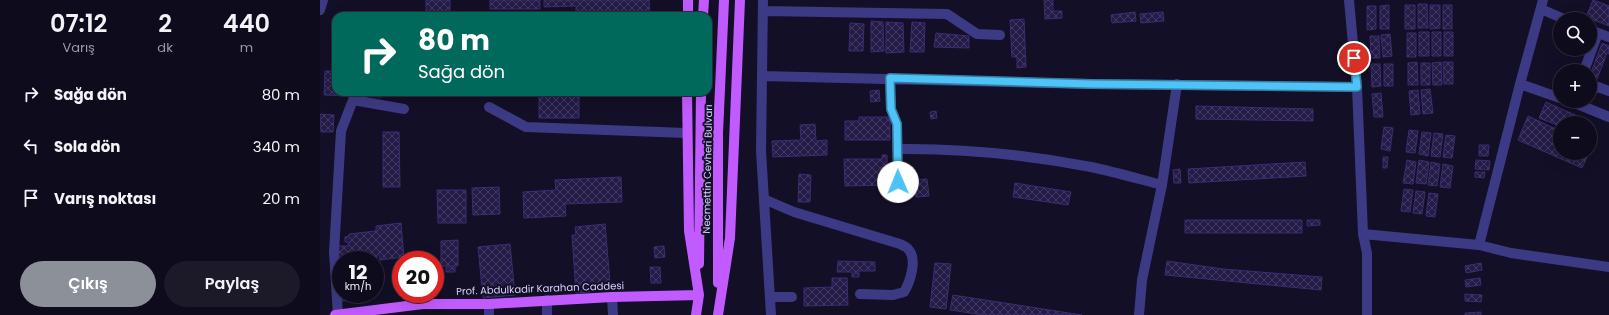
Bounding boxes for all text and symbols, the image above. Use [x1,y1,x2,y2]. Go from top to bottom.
text: 07:12 [50,7,107,40]
text: 2 [158,7,172,40]
text: 440 [223,7,270,40]
map controls [1553,12,1597,160]
button: search [1553,12,1597,56]
text: 80 m [418,21,490,60]
icon: right [352,28,404,80]
text: Varış [62,38,95,57]
text: dk [157,38,173,57]
text: m [240,38,253,57]
pin [1337,41,1371,75]
icon: arrive [1343,47,1365,69]
text: Sağa dön [418,59,505,84]
button: + [1553,64,1597,108]
icon: right [20,83,42,105]
text: Sağa dön [54,84,127,105]
text: 80 m [262,84,300,105]
street label: Necmettin Cevheri Bulvarı [699,104,716,234]
button: − [1553,116,1597,160]
icon: left [20,135,42,157]
text: Sola dön [54,136,120,157]
text: 340 m [253,136,300,157]
position arrow [877,161,919,203]
icon: arrive [20,187,42,209]
text: Varış noktası [54,188,156,209]
text: 20 m [262,188,300,209]
speed limit sign: 20 [392,251,444,303]
text: 12 [349,258,367,286]
button: Çıkış [20,261,156,307]
button: Paylaş [164,261,300,307]
street label: Prof. Abdulkadir Karahan Caddesi [456,278,624,299]
text: km/h [345,279,371,294]

